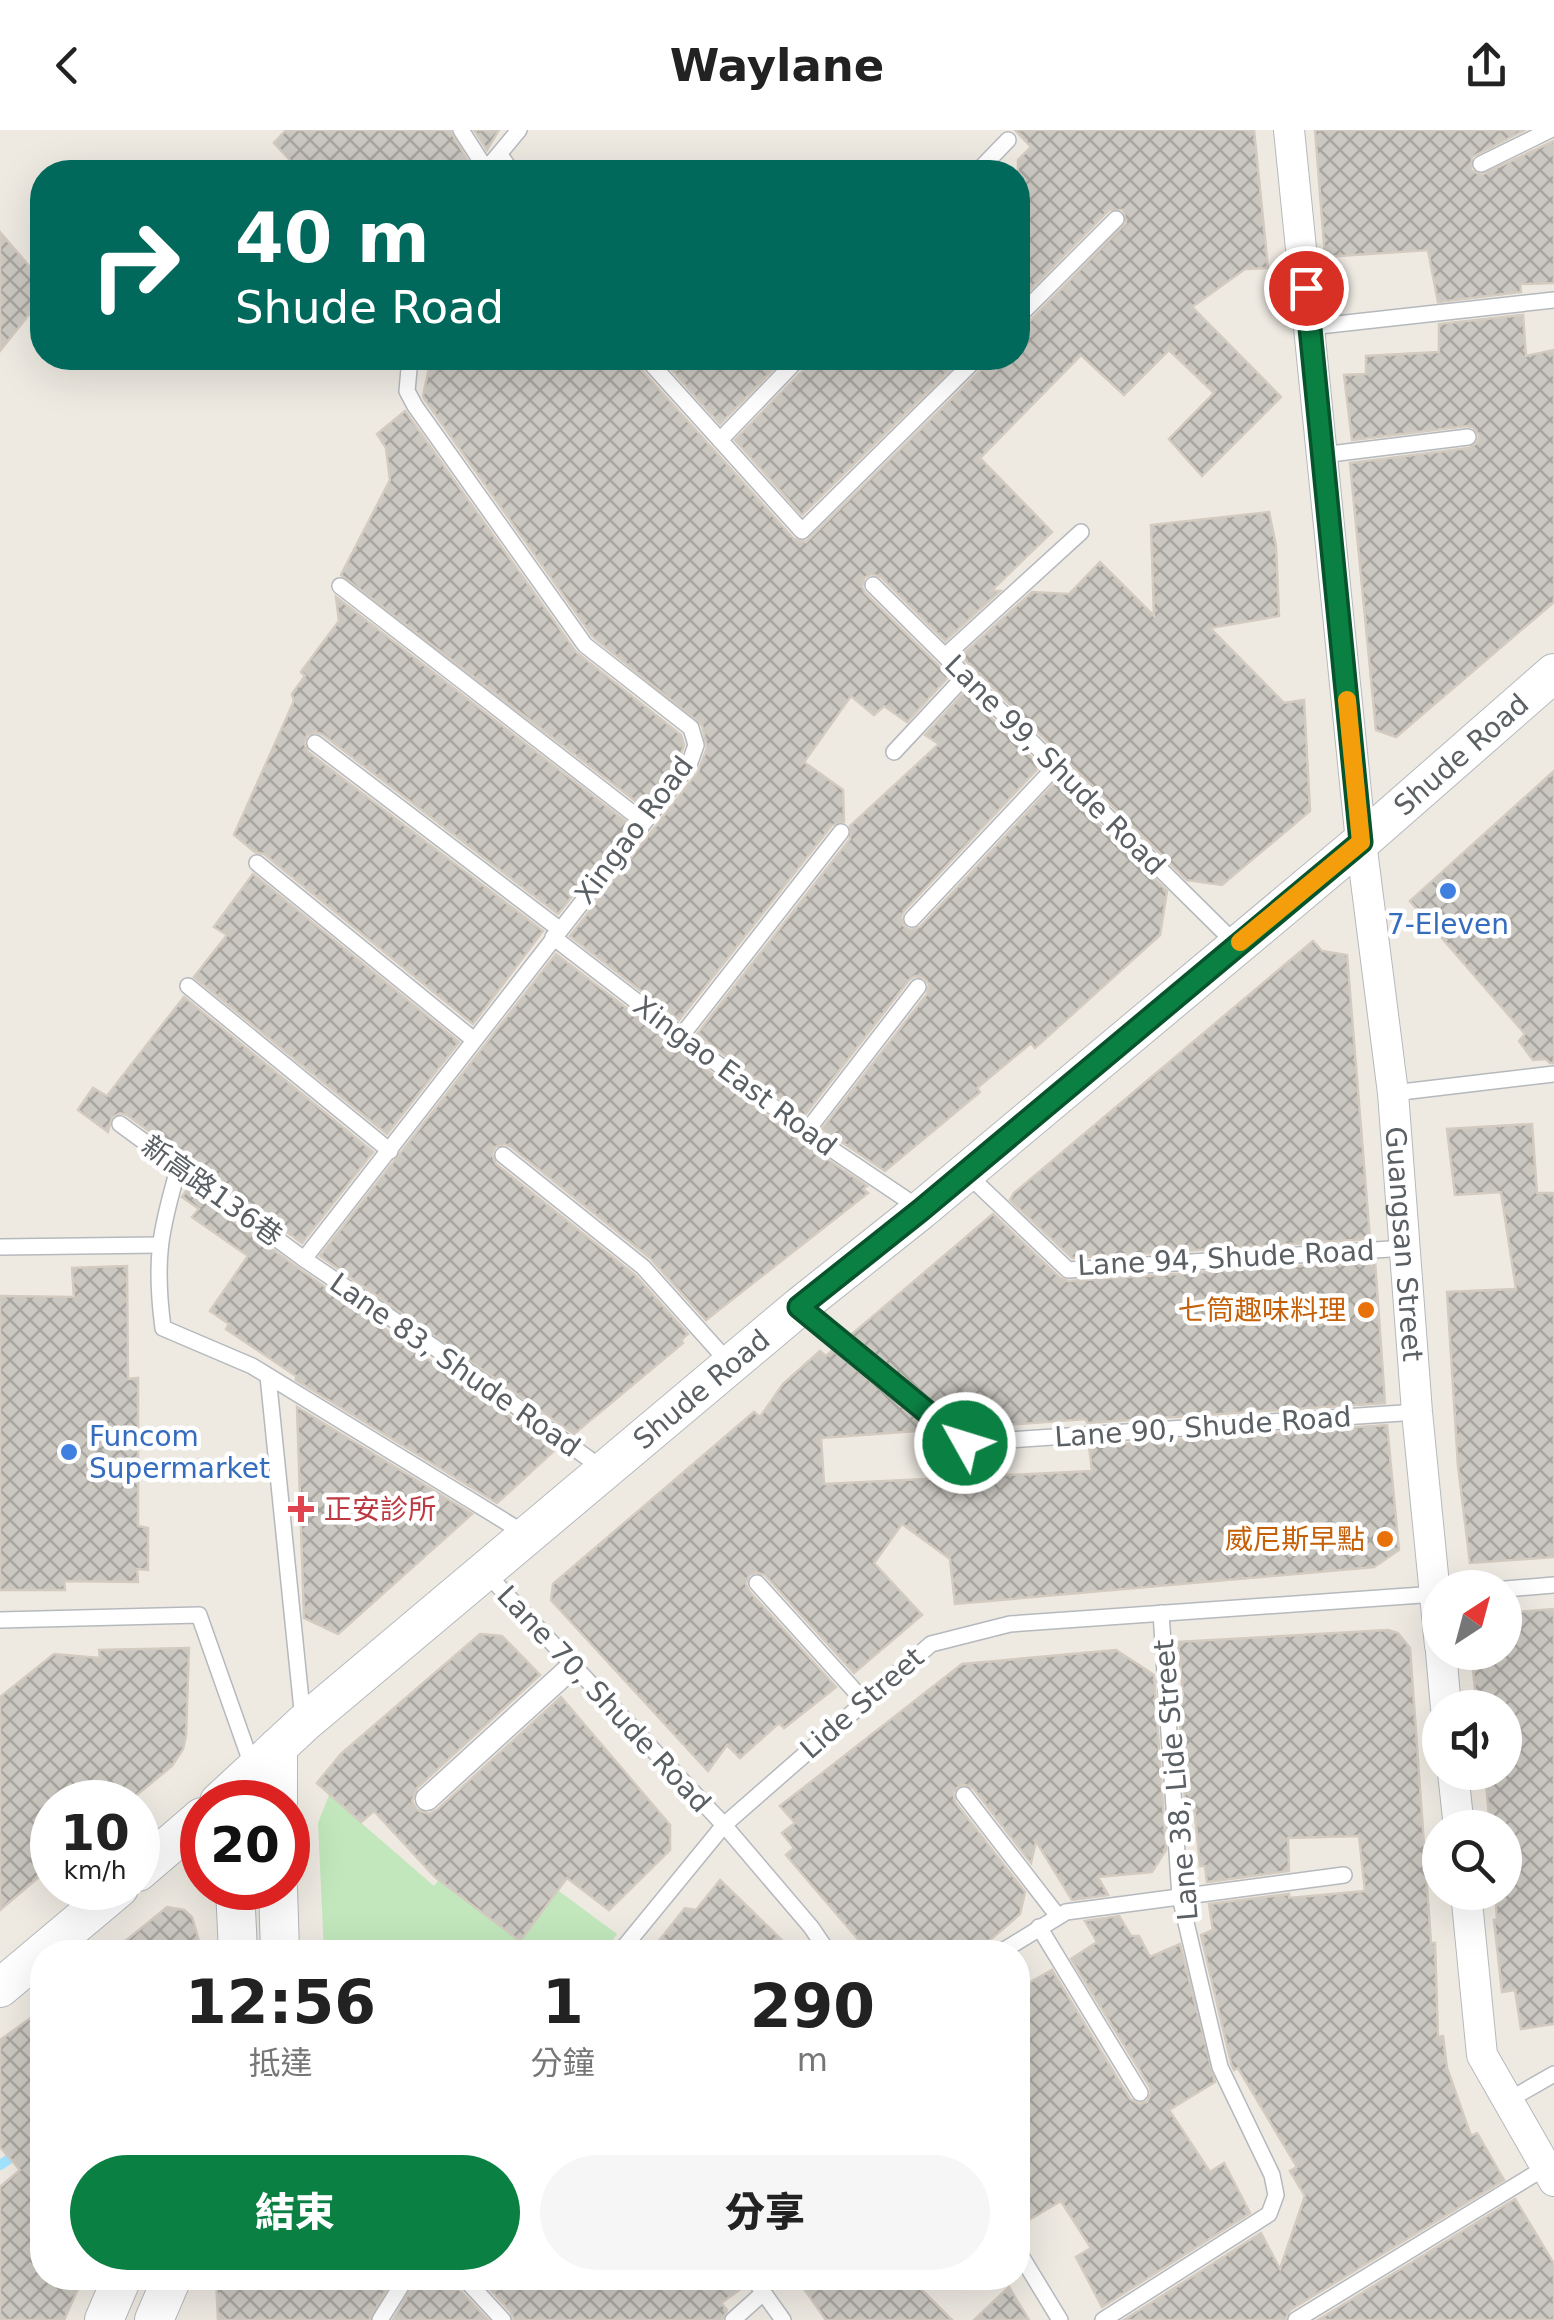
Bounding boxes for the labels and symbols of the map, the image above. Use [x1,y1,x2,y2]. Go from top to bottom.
pin [1264,246,1349,331]
street label: Lane 99, Shude Road [938,648,1172,882]
street label: Shude Road [1387,687,1535,822]
street label: Xingao Road [568,750,700,910]
marker: 7-Eleven [1437,880,1459,902]
place label: 7-Eleven [1387,908,1509,941]
street label: Xingao East Road [627,989,843,1163]
street label: Guangsan Street [1379,1125,1430,1363]
street label: 新高路136巷 [135,1129,289,1253]
street label: Lane 94, Shude Road [1077,1234,1375,1282]
street label: Lane 83, Shude Road [324,1266,586,1464]
place label: 七筒趣味料理 [1178,1294,1346,1327]
marker: 七筒趣味料理 [1355,1299,1377,1321]
street label: Shude Road [627,1323,776,1456]
position arrow [913,1391,1017,1495]
street label: Lane 90, Shude Road [1053,1400,1353,1454]
place label: Funcom Supermarket [89,1420,270,1485]
marker: Funcom Supermarket [58,1441,80,1463]
place label: 正安診所 [324,1493,436,1526]
marker: 正安診所 [288,1496,314,1522]
place label: 威尼斯早點 [1225,1523,1365,1556]
marker: 威尼斯早點 [1374,1528,1396,1550]
north arrow [1422,1570,1522,1670]
street label: Lane 70, Shude Road [490,1579,718,1819]
street label: Lane 38, Lide Street [1147,1638,1205,1922]
street label: Lide Street [794,1641,930,1765]
speed limit sign: 20 [180,1780,310,1910]

